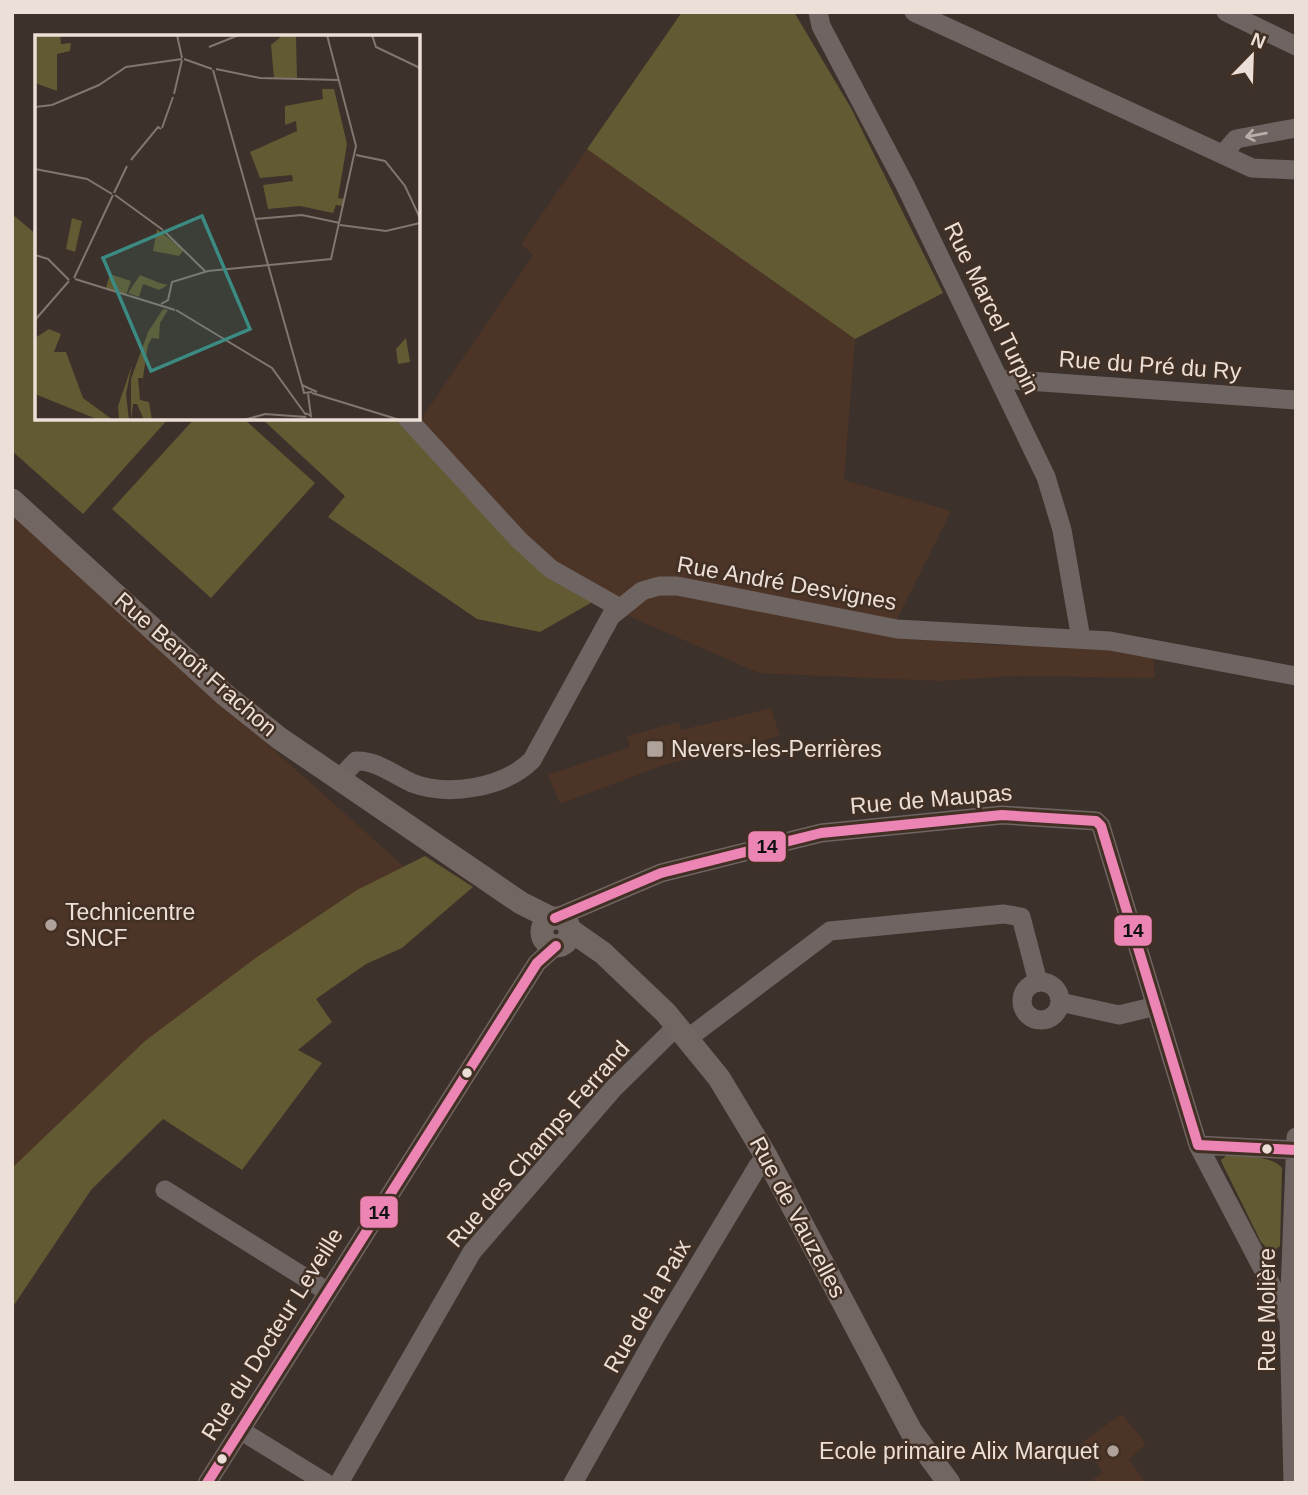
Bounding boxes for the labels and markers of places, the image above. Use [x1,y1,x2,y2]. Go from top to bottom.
place label: Nevers-les-Perrières [671,736,882,762]
marker: Nevers-les-Perrières [645,739,665,759]
place label: Technicentre SNCF [65,899,195,951]
marker: Technicentre SNCF [43,917,59,933]
unlabelled marker [460,1066,474,1080]
unlabelled marker [1260,1142,1274,1156]
place label: Ecole primaire Alix Marquet [819,1438,1100,1464]
marker: Ecole primaire Alix Marquet [1105,1443,1121,1459]
unlabelled marker [215,1452,229,1466]

